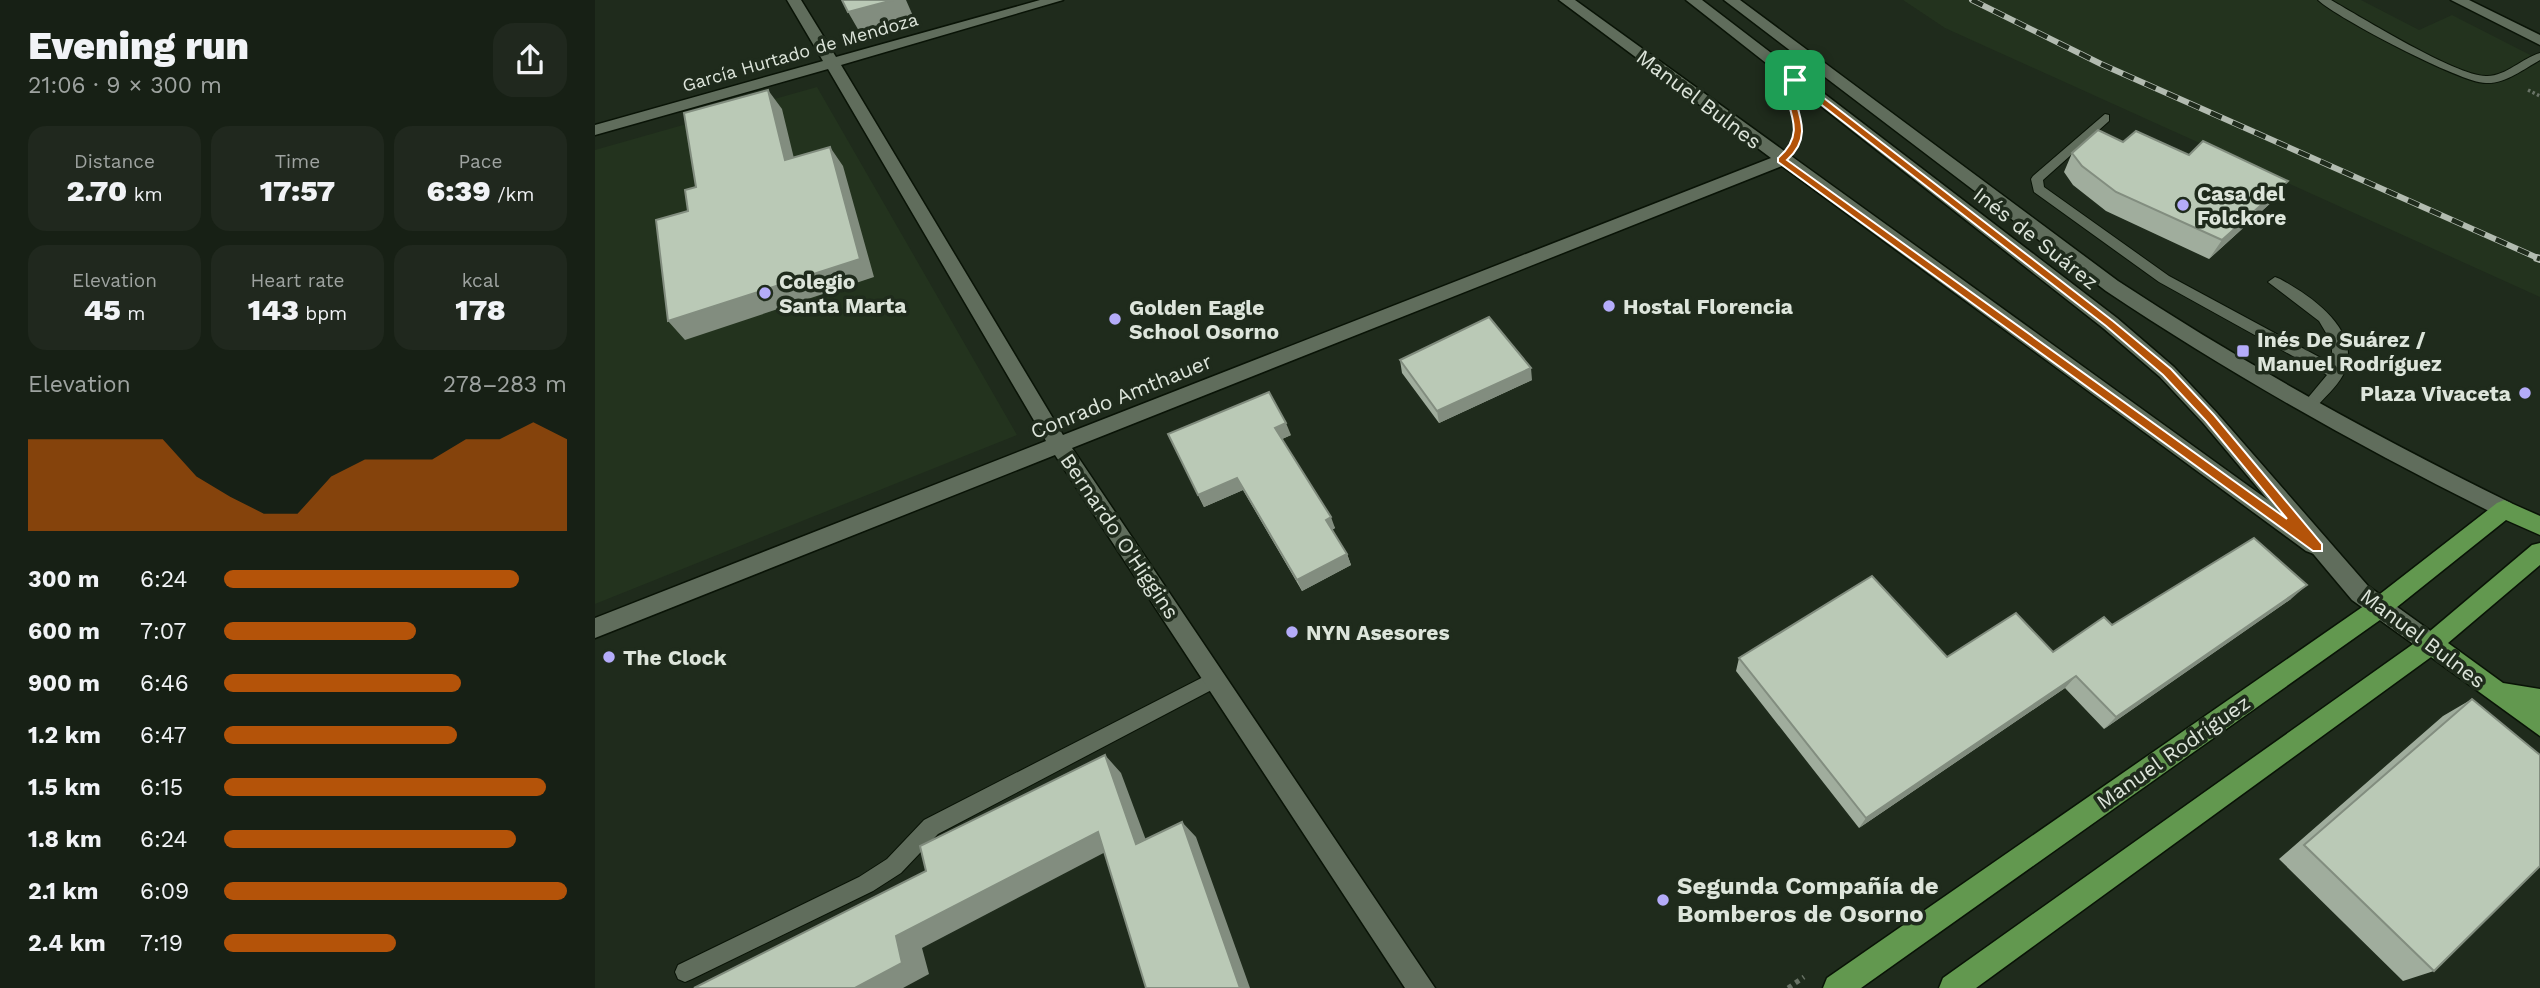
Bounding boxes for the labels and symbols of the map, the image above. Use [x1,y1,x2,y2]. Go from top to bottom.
street label: García Hurtado de Mendoza [680,8,920,96]
street label: Manuel Bulnes [1632,44,1766,154]
pin [1765,50,1825,110]
street label: Inés de Suárez [1969,181,2103,295]
place label: Casa del Folckore [2197,181,2286,230]
marker: Casa del Folckore [2175,197,2191,213]
place label: Colegio Santa Marta [779,269,907,318]
marker: Colegio Santa Marta [757,285,773,301]
place label: Hostal Florencia [1623,294,1794,319]
place label: Golden Eagle School Osorno [1129,295,1279,344]
marker: Hostal Florencia [1601,298,1617,314]
marker: Golden Eagle School Osorno [1107,311,1123,327]
place label: Inés De Suárez / Manuel Rodríguez [2257,327,2442,376]
marker: Inés De Suárez / Manuel Rodríguez [2235,343,2251,359]
street label: Conrado Amthauer [1027,348,1216,444]
place label: Plaza Vivaceta [2360,381,2512,406]
marker: Plaza Vivaceta [2517,385,2533,401]
street label: Bernardo O'Higgins [1055,449,1185,623]
street label: Manuel Bulnes [2356,583,2490,693]
place label: NYN Asesores [1306,620,1450,645]
marker: NYN Asesores [1284,624,1300,640]
place label: The Clock [623,645,727,670]
marker: The Clock [601,649,617,665]
street label: Manuel Rodríguez [2091,690,2255,814]
place label: Segunda Compañía de Bomberos de Osorno [1677,872,1939,928]
marker: Segunda Compañía de Bomberos de Osorno [1655,892,1671,908]

